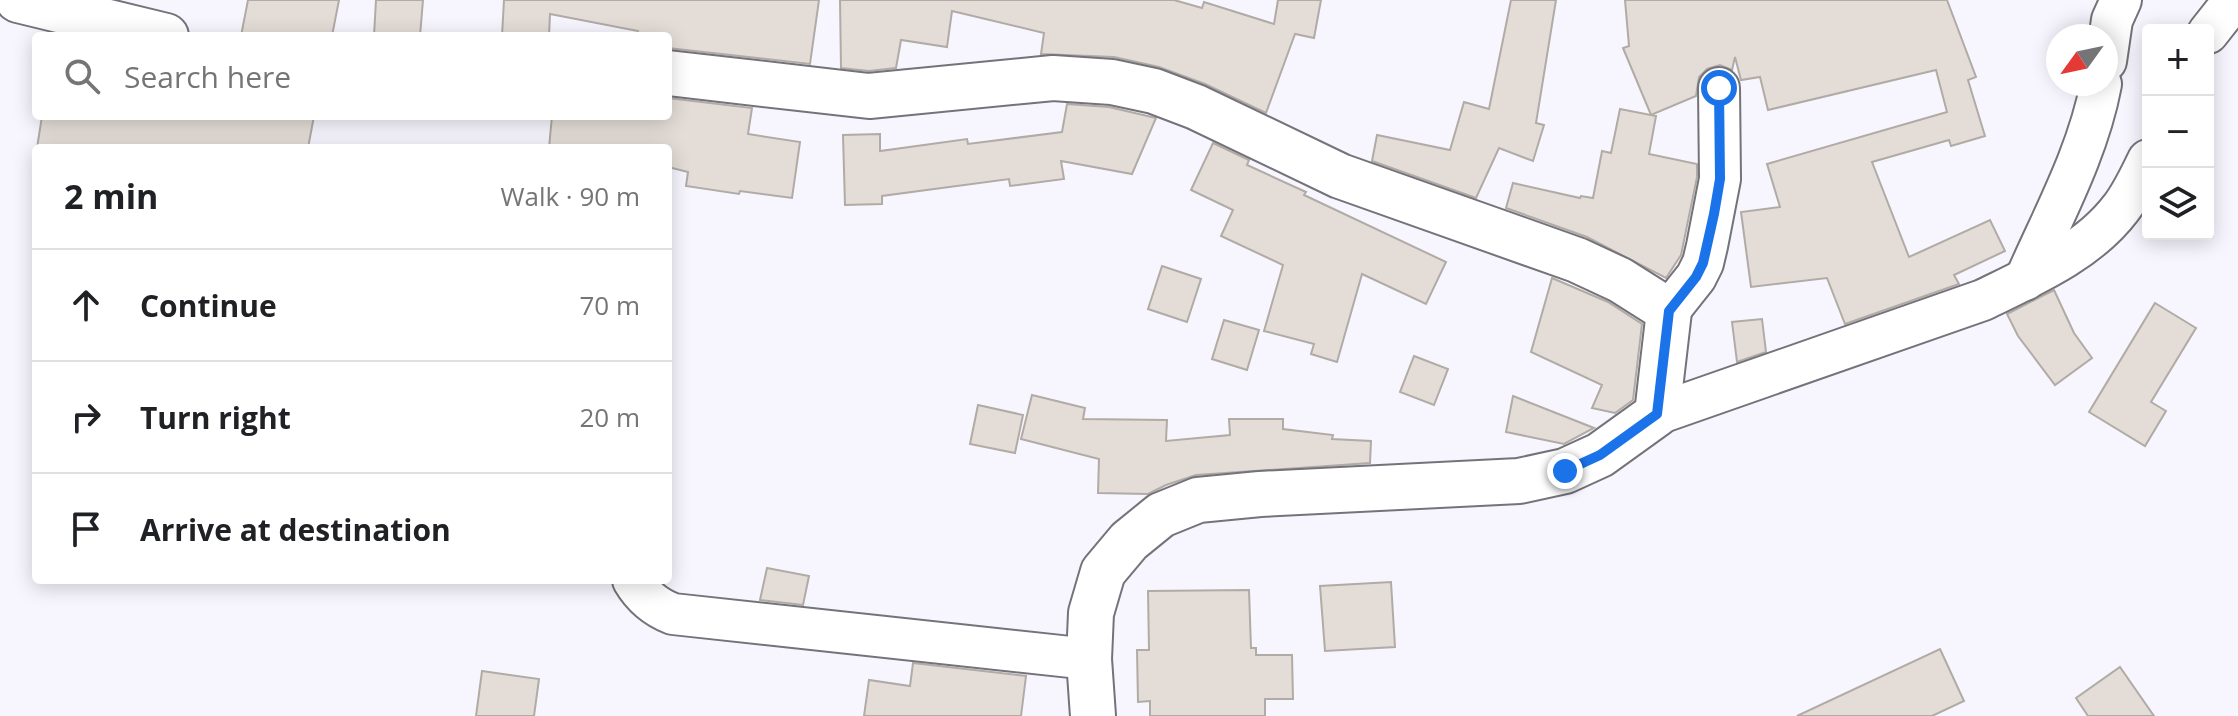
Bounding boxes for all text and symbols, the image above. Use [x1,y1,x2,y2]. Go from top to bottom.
north arrow [2046,24,2118,96]
map controls [2142,24,2214,240]
button: + [2142,24,2214,96]
search box [32,32,672,120]
icon: search [60,54,104,98]
text: Search here [124,56,291,97]
route start [1701,70,1737,106]
button: − [2142,96,2214,168]
button: layers [2142,168,2214,240]
text: 2 min [64,173,158,219]
text: Walk · 90 m [500,178,640,214]
icon: ahead [64,283,108,327]
text: Continue [140,285,277,326]
text: 70 m [579,287,640,323]
icon: right [64,395,108,439]
text: Turn right [140,397,291,438]
text: 20 m [579,399,640,435]
route end [1547,453,1583,489]
icon: arrive [64,507,108,551]
text: Arrive at destination [140,509,451,550]

